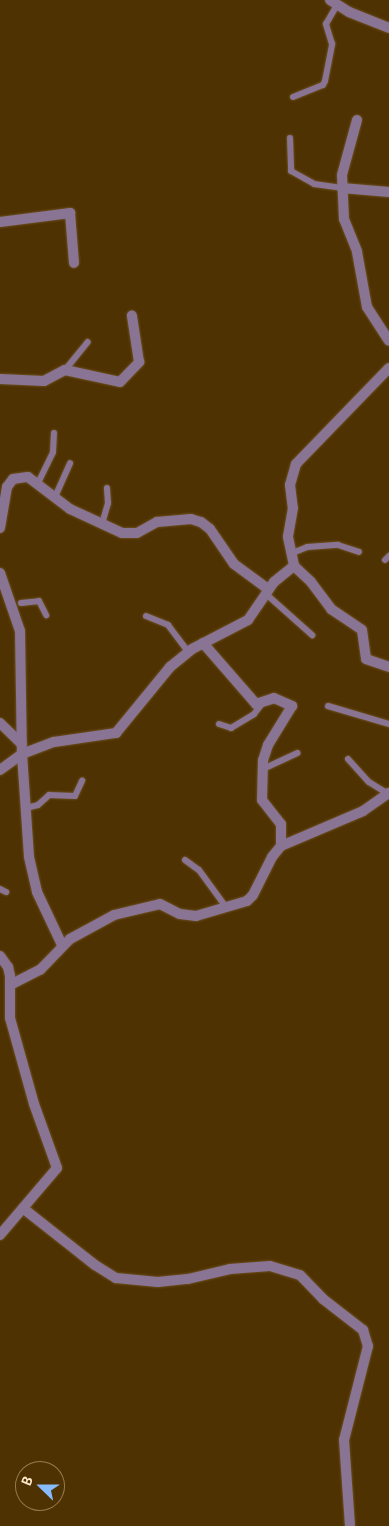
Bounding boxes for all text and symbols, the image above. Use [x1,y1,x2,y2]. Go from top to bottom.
north arrow [15,1461,65,1511]
text: B [17,1474,37,1488]

